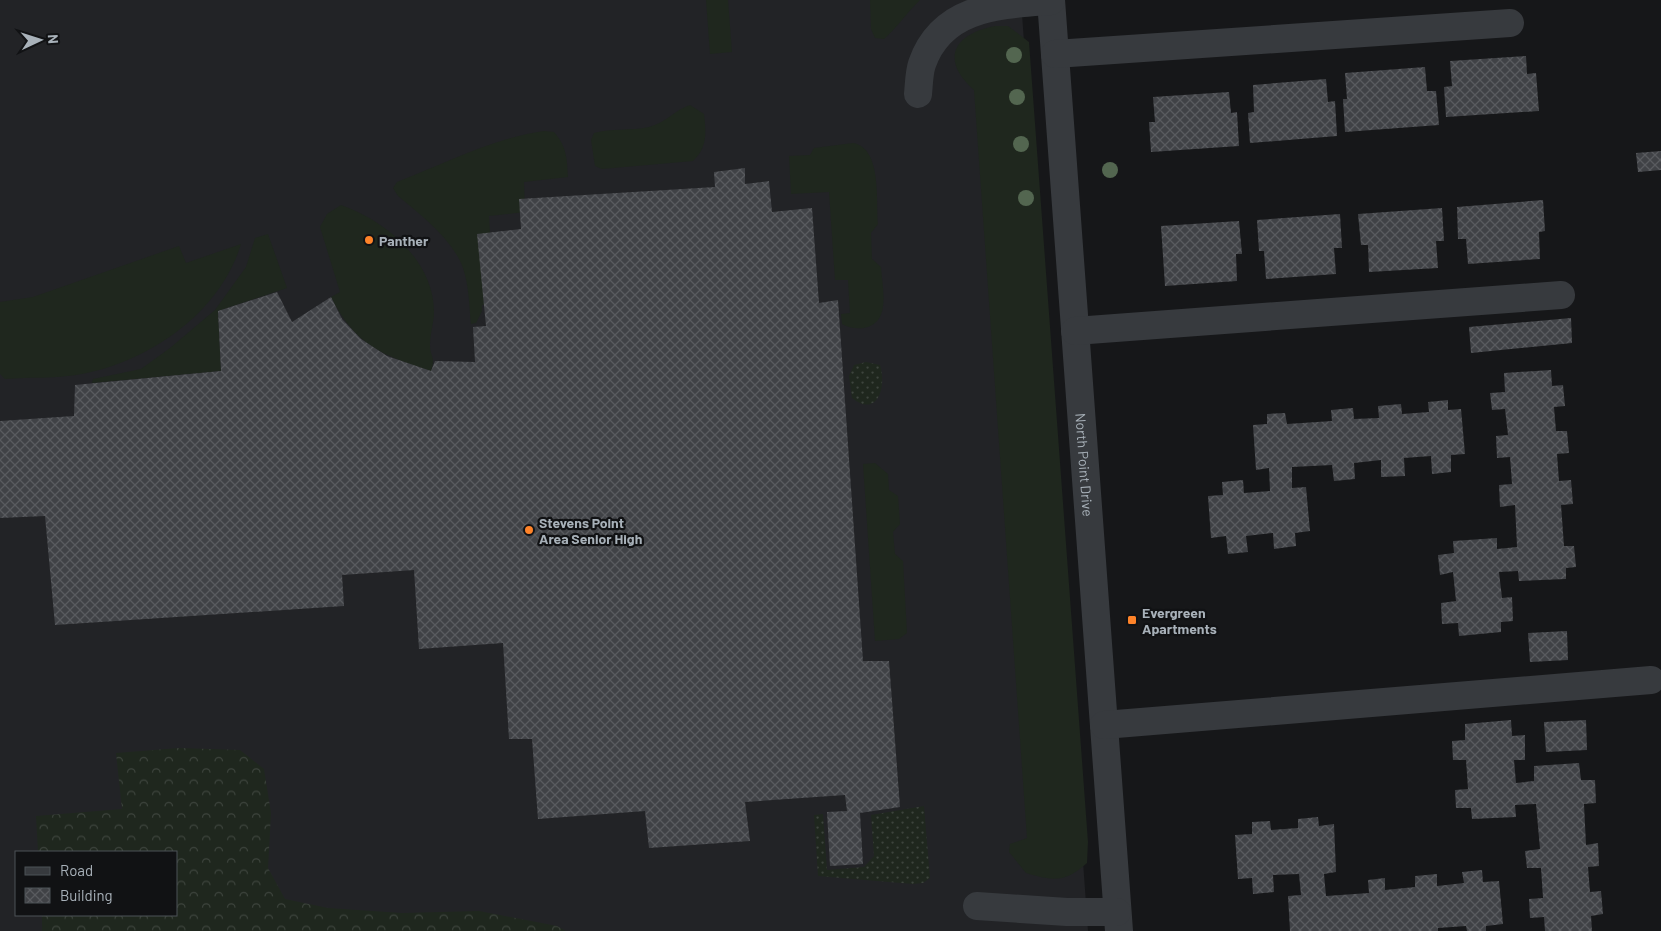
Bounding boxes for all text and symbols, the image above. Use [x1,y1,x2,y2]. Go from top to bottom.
north arrow [15,15,65,65]
text: N [45,34,62,44]
place label: Panther [379,232,429,249]
marker: Panther [363,234,375,246]
street label: North Point Drive [1073,412,1097,517]
place label: Stevens Point Area Senior High [539,514,642,547]
marker: Stevens Point Area Senior High [523,524,535,536]
place label: Evergreen Apartments [1142,604,1217,637]
marker: Evergreen Apartments [1126,614,1138,626]
legend [15,851,178,916]
text: Road [60,861,93,879]
text: Building [60,886,113,904]

